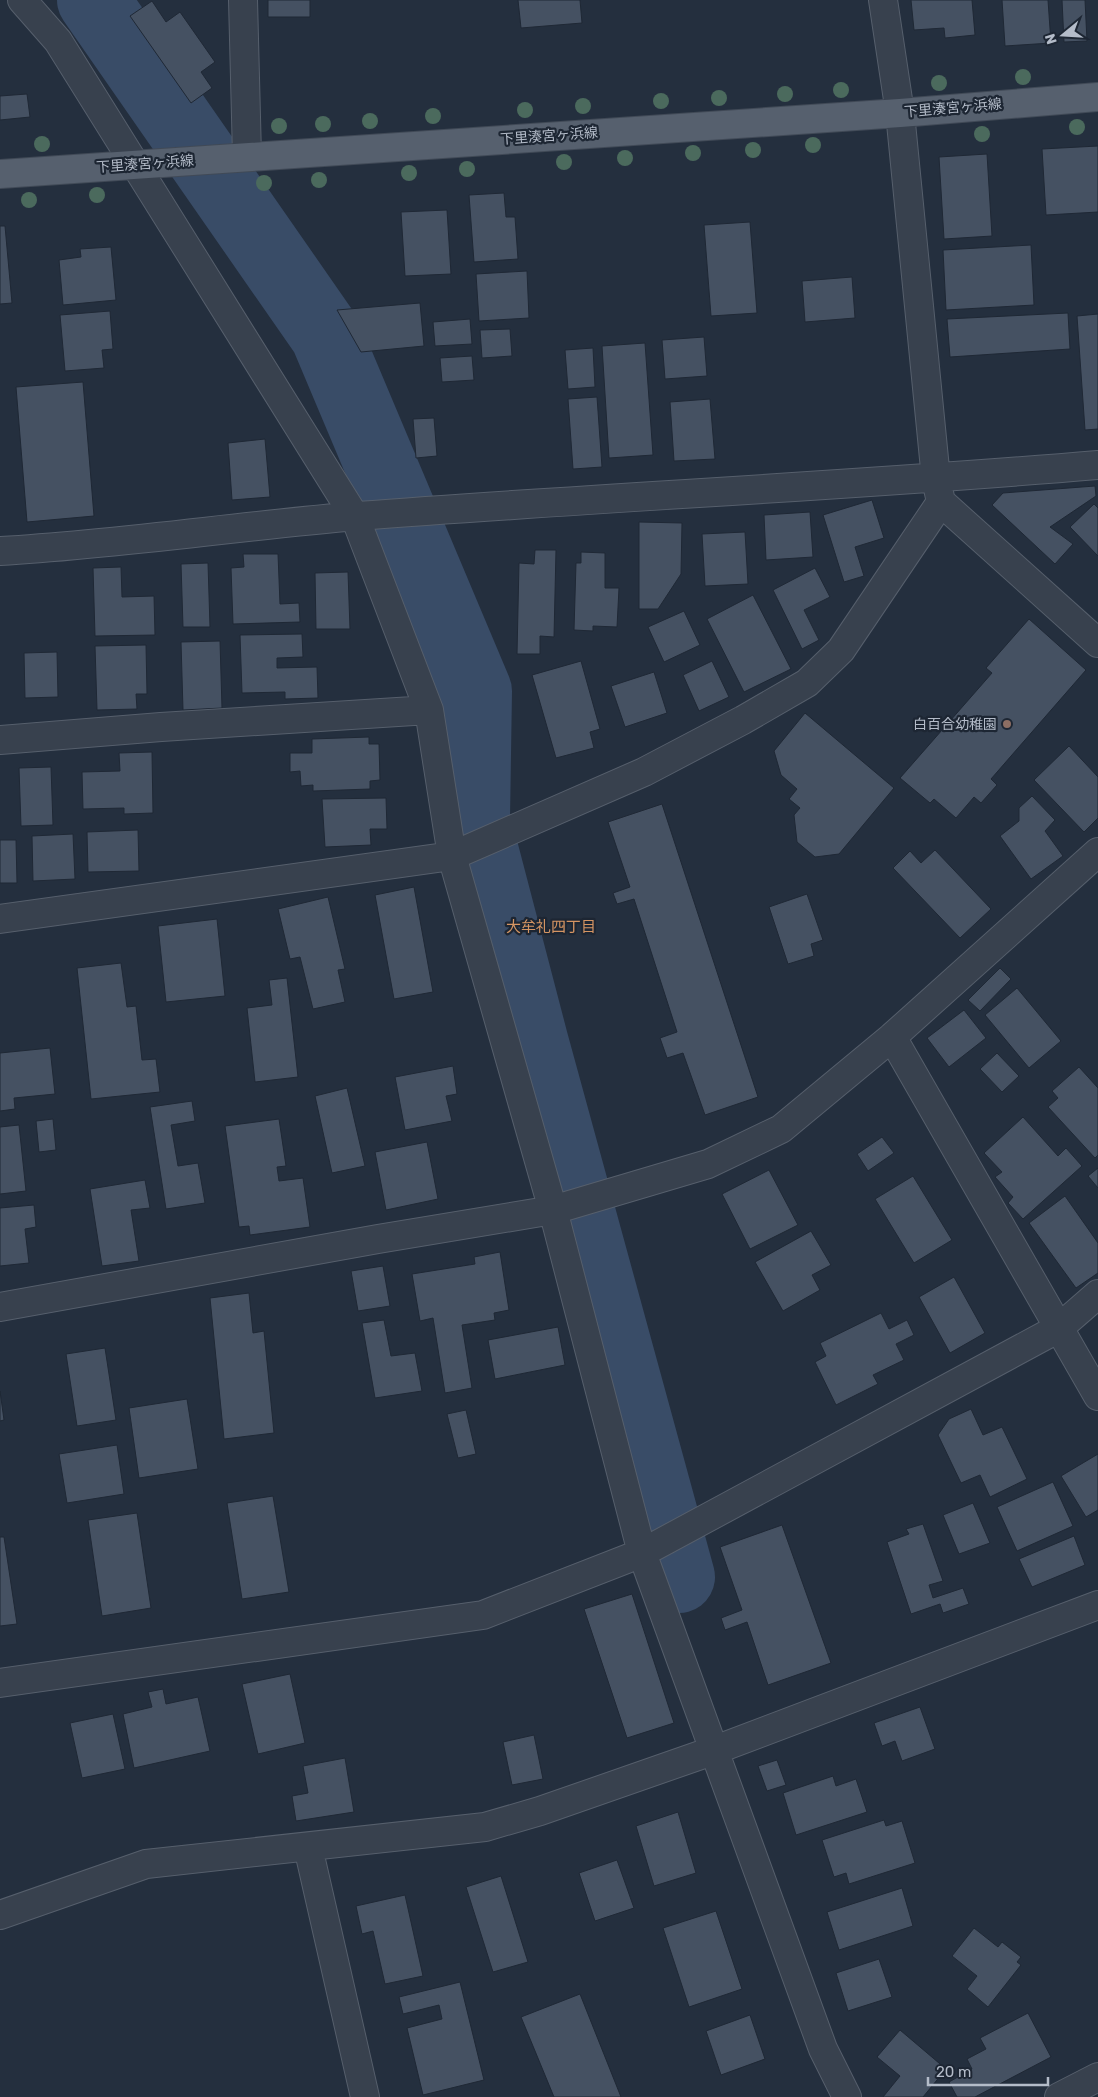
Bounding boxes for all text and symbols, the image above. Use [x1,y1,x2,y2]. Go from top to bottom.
north arrow [1038,10,1088,60]
text: N [1041,31,1061,46]
street label: 下里湊宮ヶ浜線 [903,95,1003,121]
street label: 下里湊宮ヶ浜線 [500,124,598,148]
street label: 下里湊宮ヶ浜線 [96,152,194,176]
place label: 白百合幼稚園 [913,716,997,733]
marker: 白百合幼稚園 [1001,718,1013,730]
district label: 大牟礼四丁目 [506,918,596,936]
scale bar [928,2054,1048,2086]
text: 20 m [936,2063,971,2081]

